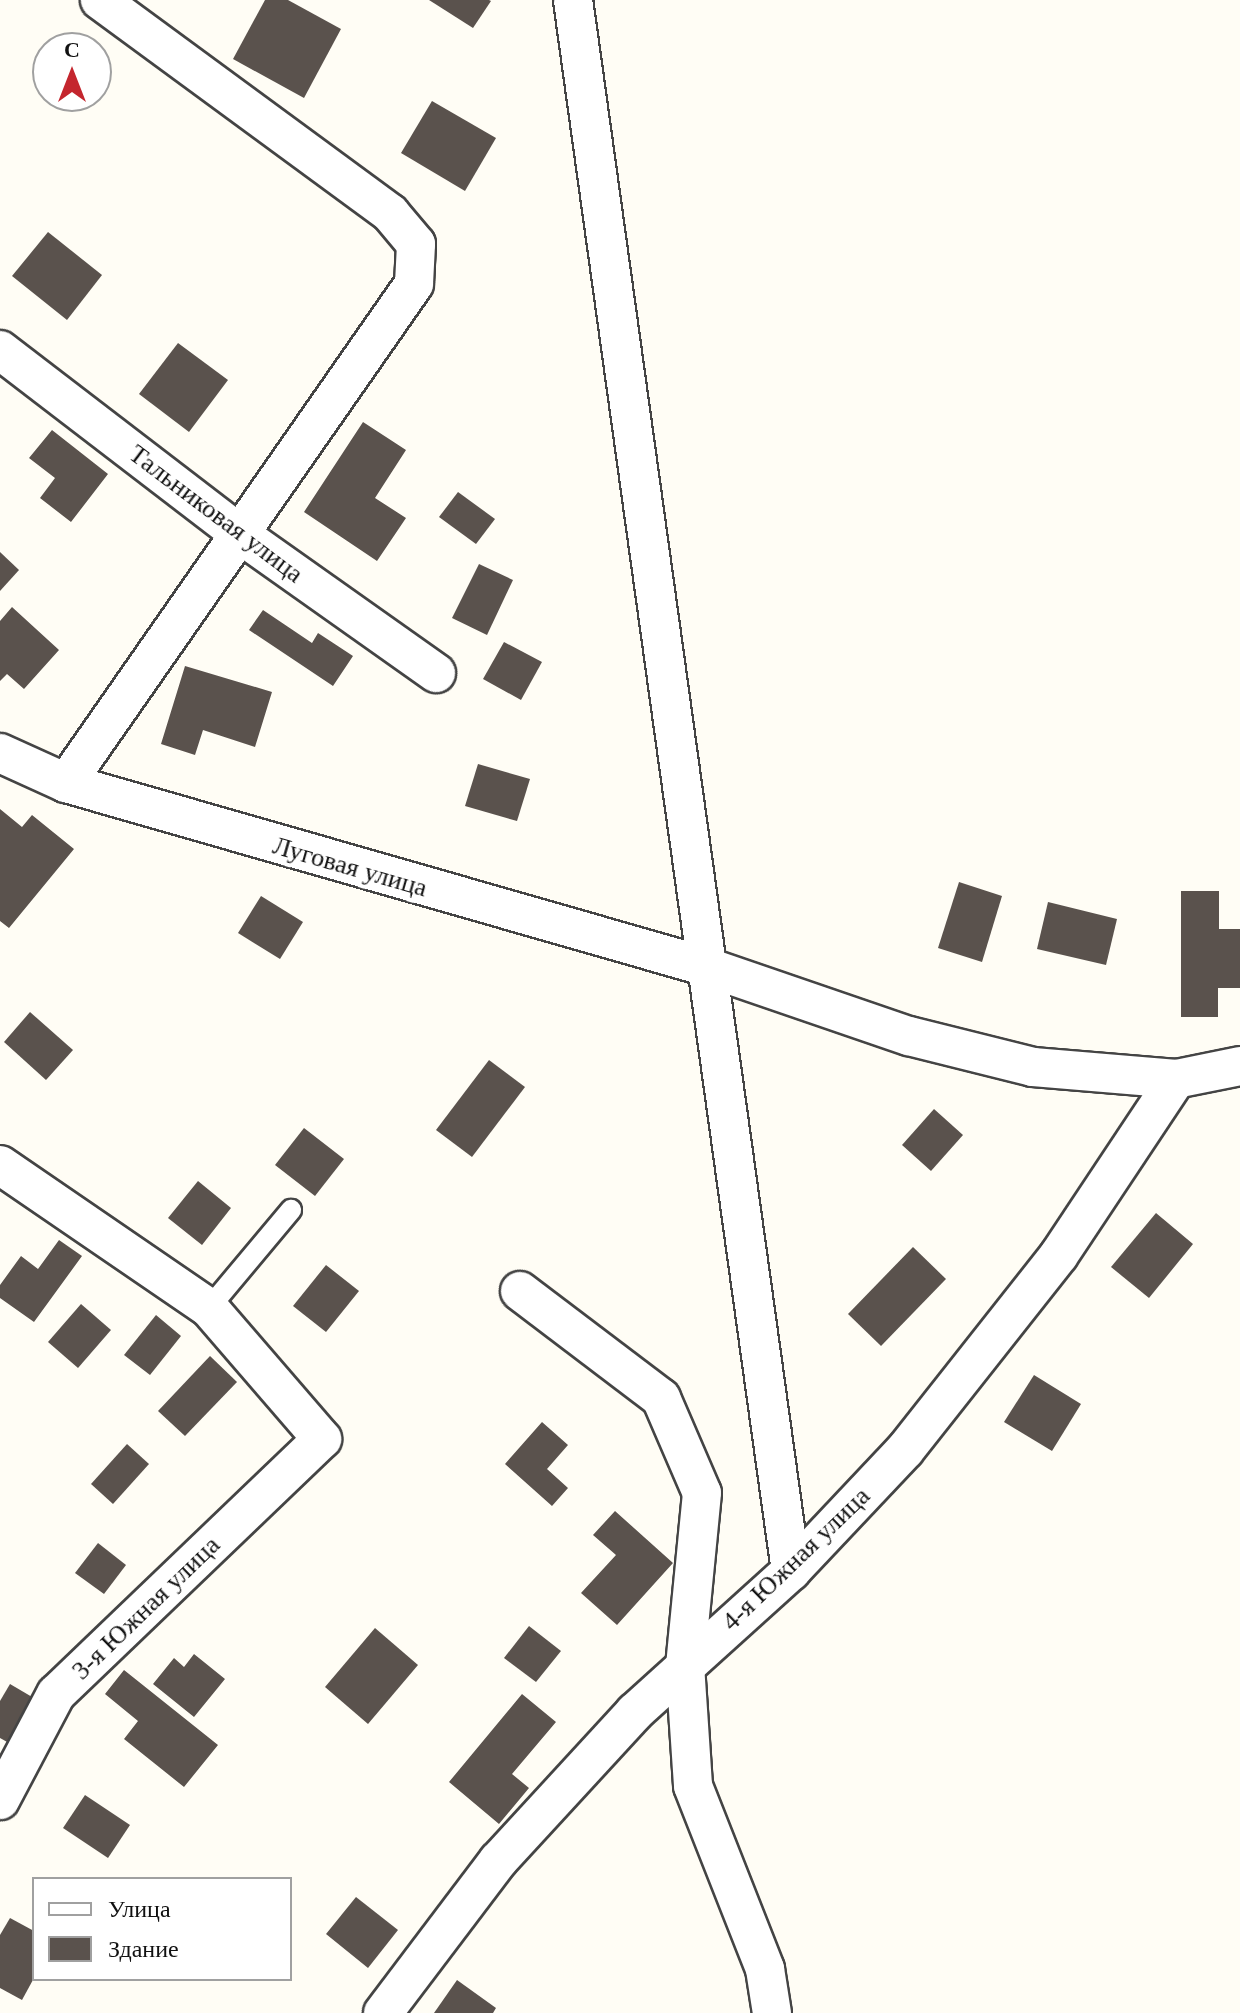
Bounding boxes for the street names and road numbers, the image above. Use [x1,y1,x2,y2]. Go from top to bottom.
street label: Тальниковая улица [123,438,309,590]
street label: Луговая улица [269,830,431,904]
street label: 4-я Южная улица [716,1481,876,1637]
street label: 3-я Южная улица [66,1530,226,1686]

